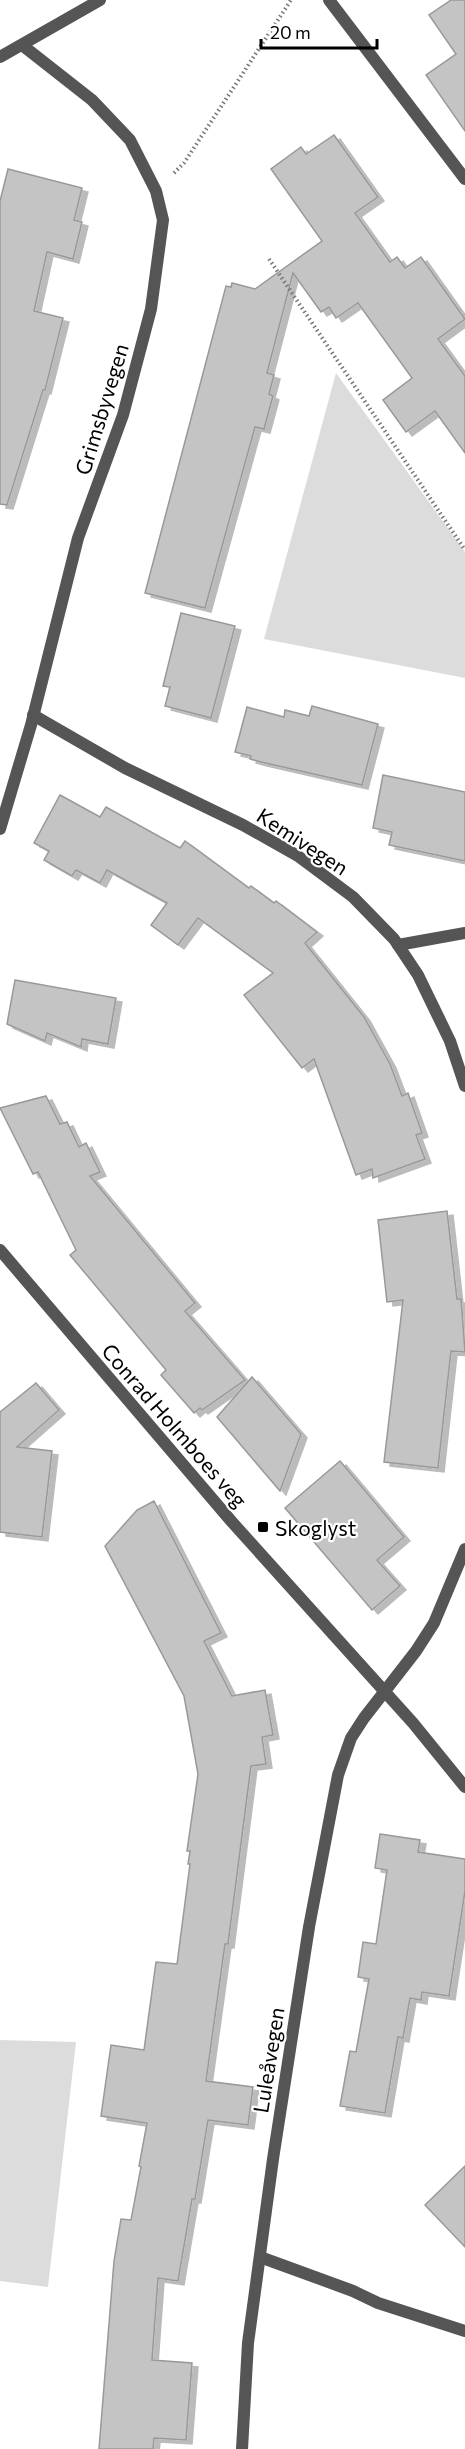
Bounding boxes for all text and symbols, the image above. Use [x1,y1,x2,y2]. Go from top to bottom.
scale bar [261,12,376,50]
text: 20 m [270,21,311,43]
street label: Grimsbyvegen [69,340,133,478]
street label: Kemivegen [253,802,353,880]
street label: Conrad Holmboes veg [97,1338,253,1512]
place label: Skoglyst [275,1515,356,1540]
marker: Skoglyst [256,1520,270,1534]
street label: Luleåvegen [247,2005,289,2115]

